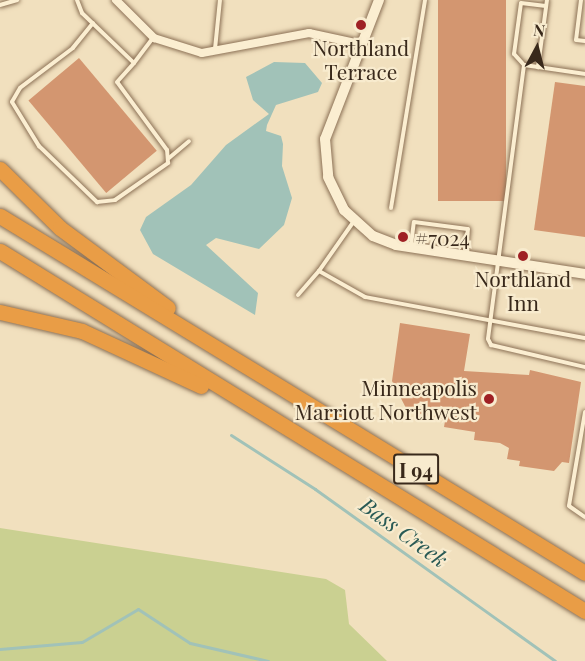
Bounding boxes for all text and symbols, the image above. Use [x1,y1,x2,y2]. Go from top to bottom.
marker: Northland Terrace [354,18,368,32]
north arrow [507,18,567,78]
text: N [532,19,546,41]
place label: Northland Terrace [313,34,409,84]
place label: #7024 [415,224,470,250]
marker: #7024 [396,230,410,244]
marker: Northland Inn [516,249,530,263]
place label: Northland Inn [475,265,571,315]
place label: Minneapolis Marriott Northwest [294,374,477,424]
marker: Minneapolis Marriott Northwest [482,392,496,406]
road number: I 94 [392,452,440,486]
water label: Bass Creek [355,491,453,573]

